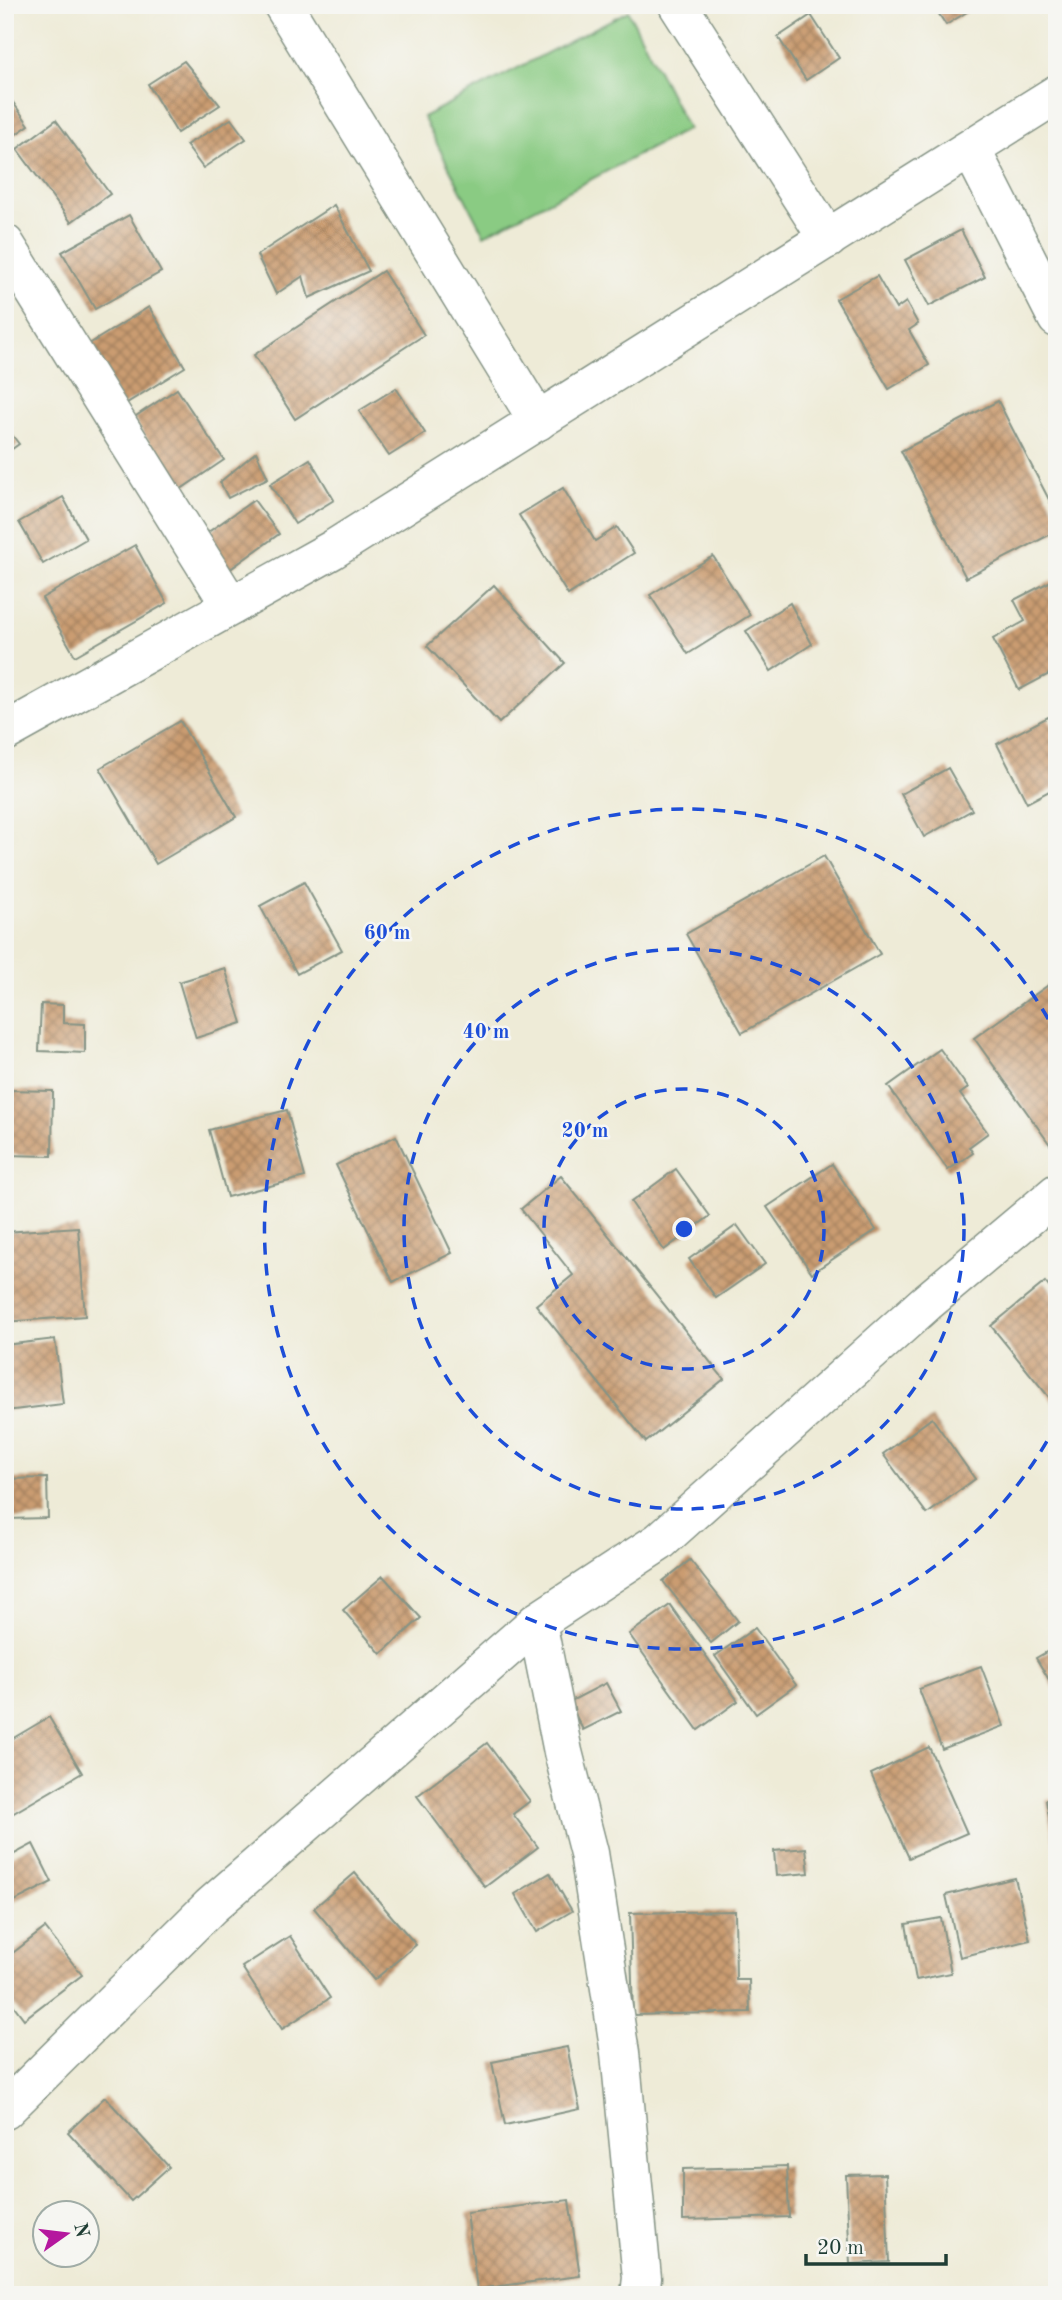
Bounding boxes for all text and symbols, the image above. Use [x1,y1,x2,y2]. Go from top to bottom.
text: 60 m [363,923,411,944]
text: 40 m [462,1022,510,1043]
text: 20 m [561,1121,609,1142]
centre of rings [672,1217,696,1241]
north arrow [32,2198,102,2268]
text: N [69,2221,91,2240]
scale bar [806,2223,946,2267]
text: 20 m [817,2238,864,2259]

